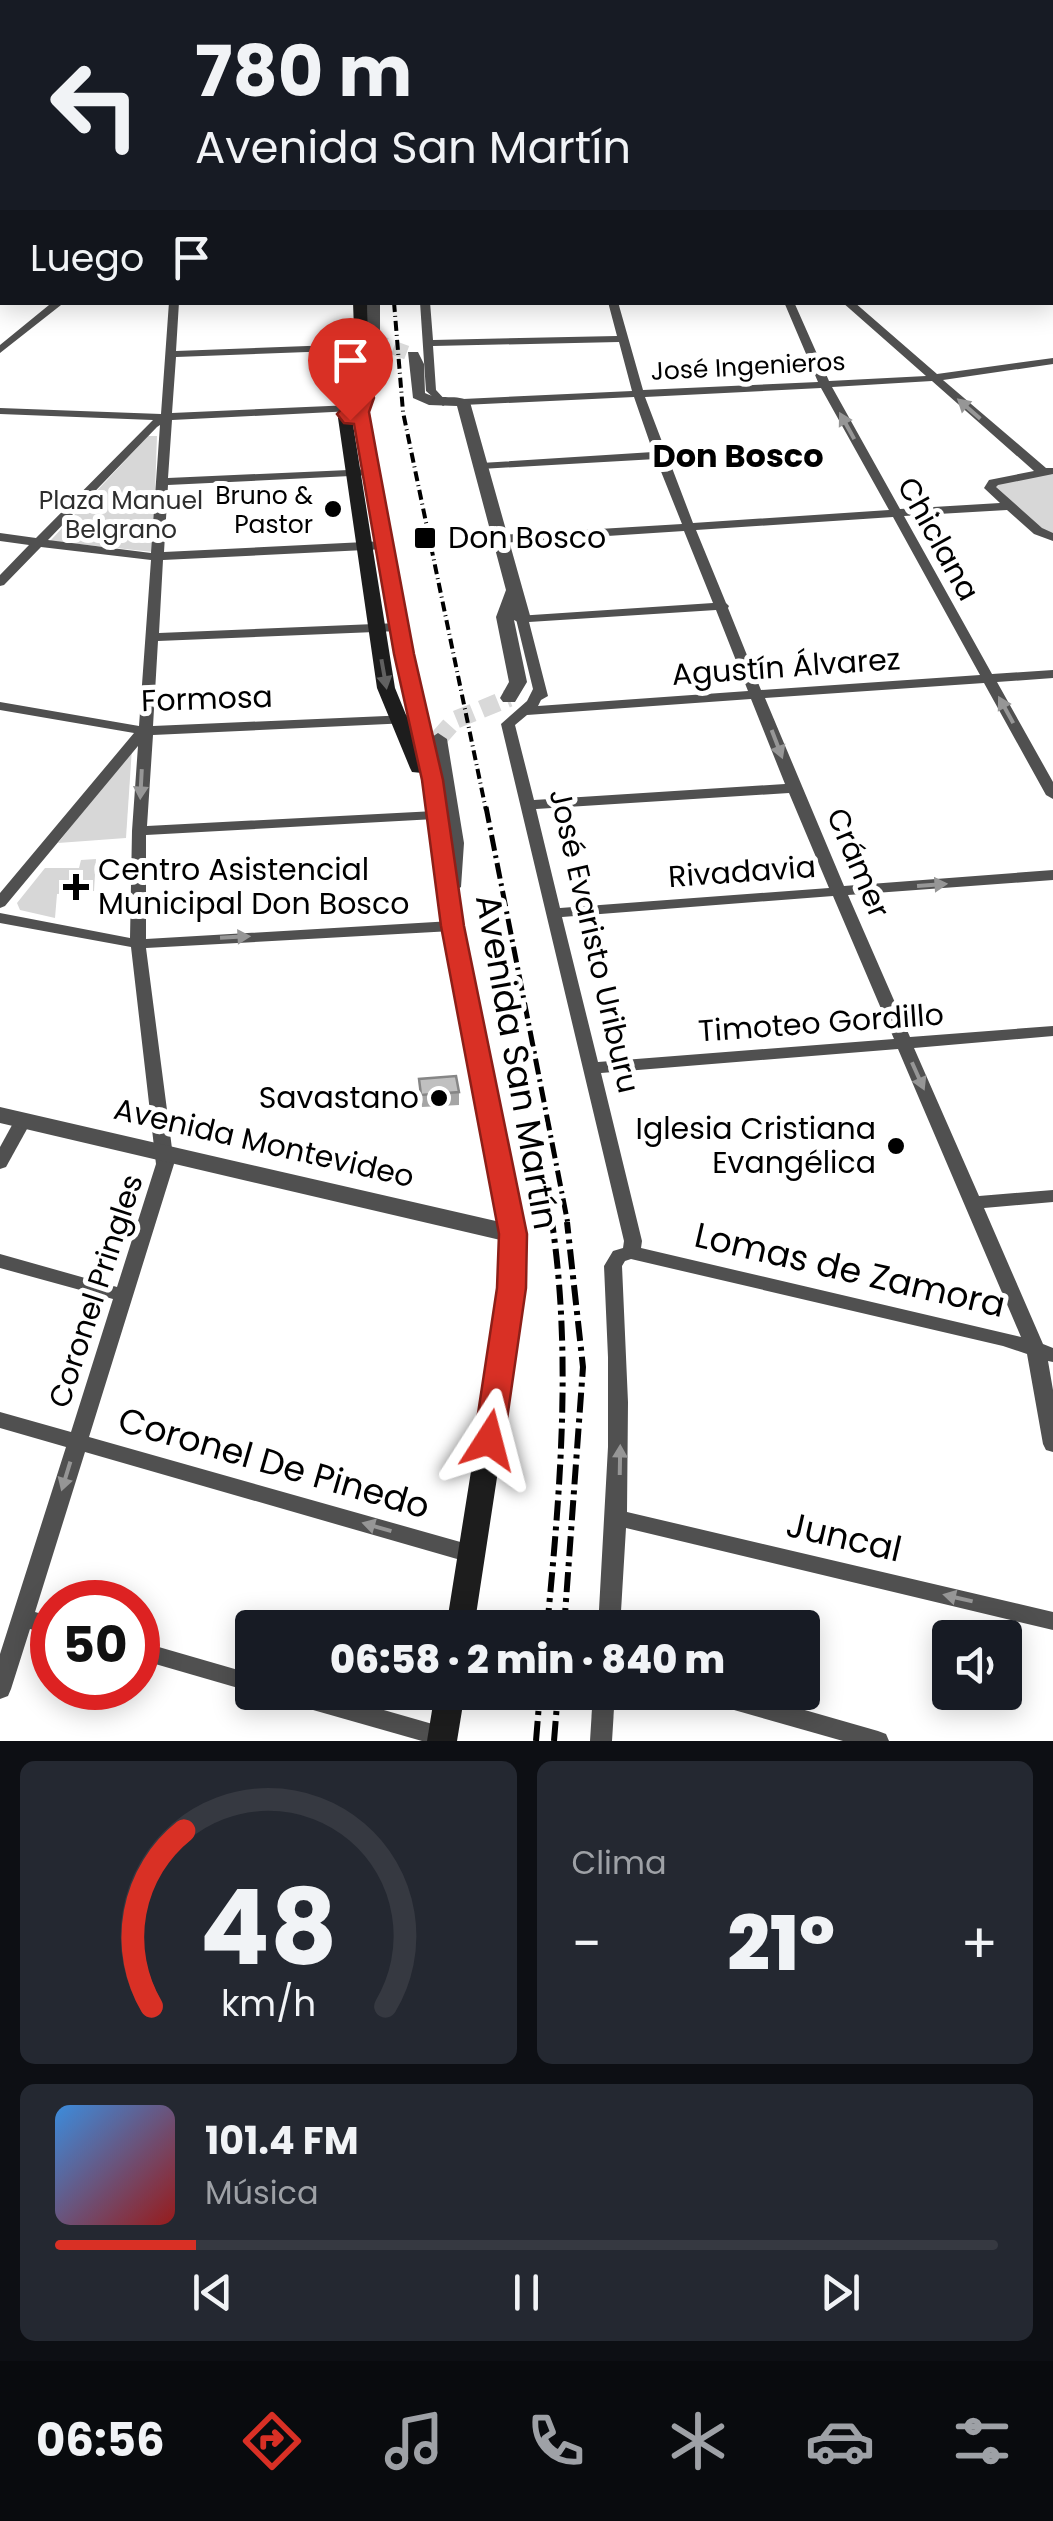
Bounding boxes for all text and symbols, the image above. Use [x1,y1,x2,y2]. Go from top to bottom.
text: 780 m [195,22,412,121]
icon: left [30,40,160,170]
text: Avenida San Martín [195,116,631,179]
icon: arrive [164,230,219,285]
text: Luego [30,231,144,284]
pin [308,318,393,421]
icon: arrive [323,333,378,388]
street label: José Ingenieros [650,344,846,389]
one-way arrow [957,398,982,420]
one-way arrow [839,412,856,441]
district label: Don Bosco [652,433,824,478]
street label: Chiclana [887,469,990,608]
place label: Bruno & Pastor [215,478,314,542]
park label: Plaza Manuel Belgrano [39,483,203,547]
marker: Bruno & Pastor [322,498,344,520]
place label: Don Bosco [448,516,606,559]
marker: Don Bosco [412,525,438,551]
street label: Agustín Álvarez [670,637,902,696]
one-way arrow [377,659,392,690]
street label: Formosa [140,675,273,722]
one-way arrow [998,696,1015,724]
one-way arrow [770,729,786,759]
one-way arrow [132,768,148,800]
street label: José Evaristo Uriburu [539,785,650,1097]
street label: Crámer [816,801,901,924]
street label: Rivadavia [667,845,817,898]
place label: Centro Asistencial Municipal Don Bosco [98,848,409,925]
marker: Centro Asistencial Municipal Don Bosco [63,874,89,900]
one-way arrow [916,876,948,892]
street label: Avenida San Martín [464,891,571,1233]
one-way arrow [220,929,252,945]
street label: Timoteo Gordillo [697,992,945,1053]
one-way arrow [910,1061,926,1090]
place label: Savastano [259,1076,419,1119]
street label: Avenida Montevideo [110,1087,418,1198]
marker: Savastano [428,1087,450,1109]
place label: Iglesia Cristiana Evangélica [636,1107,876,1184]
marker: Iglesia Cristiana Evangélica [885,1135,907,1157]
street label: Coronel Pringles [38,1169,154,1413]
street label: Lomas de Zamora [690,1210,1010,1329]
position arrow [437,1388,541,1492]
street label: Coronel De Pinedo [113,1395,436,1530]
one-way arrow [612,1444,628,1476]
one-way arrow [57,1461,72,1491]
street label: Juncal [782,1499,907,1574]
one-way arrow [362,1519,392,1534]
speed limit sign: 50 [30,1580,160,1710]
one-way arrow [942,1590,973,1605]
map controls [932,1620,1022,1710]
button: sound [932,1620,1022,1710]
text: 06:58 · 2 min · 840 m [330,1633,725,1686]
text: Clima [572,1840,667,1885]
text: 48 [199,1855,337,2000]
text: 21° [727,1891,835,1996]
text: − [572,1905,602,1982]
text: + [960,1905,998,1982]
text: km/h [221,1978,316,2029]
text: 101.4 FM [205,2114,359,2167]
text: Música [205,2170,319,2215]
icon: previous [185,2265,240,2320]
icon: pause [499,2265,554,2320]
icon: next [813,2265,868,2320]
icon: directions [237,2406,307,2476]
icon: music [379,2406,449,2476]
icon: phone [521,2406,591,2476]
icon: climate [663,2406,733,2476]
icon: car [805,2406,875,2476]
icon: filters [947,2406,1017,2476]
text: 06:56 [36,2409,165,2472]

